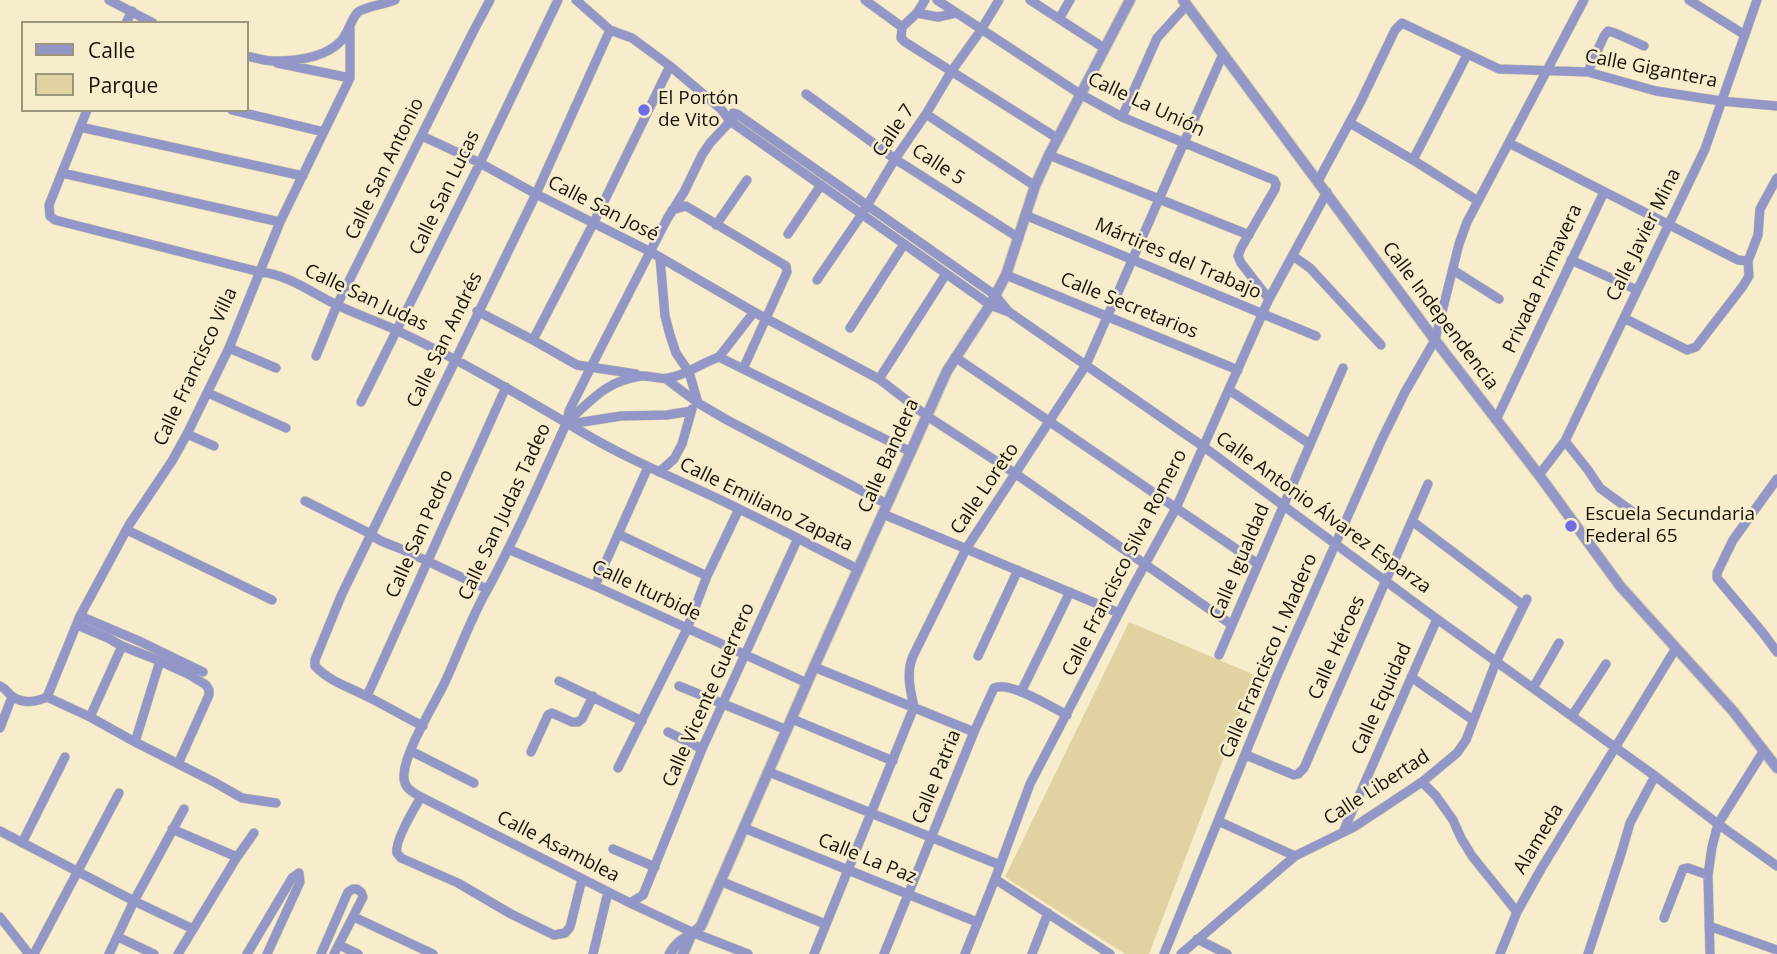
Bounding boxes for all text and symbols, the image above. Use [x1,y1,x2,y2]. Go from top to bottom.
legend [21,21,248,112]
text: Calle [88,36,135,64]
street label: Calle Gigantera [1583,45,1719,93]
street label: Calle La Unión [1084,68,1208,142]
text: Parque [88,71,158,99]
place label: El Portón de Vito [658,88,739,132]
street label: Calle San Antonio [341,94,429,244]
street label: Calle 7 [868,100,920,162]
marker: El Portón de Vito [636,102,652,118]
street label: Calle San Lucas [405,127,485,259]
street label: Calle 5 [907,139,969,191]
street label: Calle Javier Mina [1602,165,1686,305]
street label: Calle San José [544,171,662,247]
street label: Privada Primavera [1498,201,1588,357]
street label: Mártires del Trabajo [1091,214,1265,304]
street label: Calle Independencia [1377,238,1503,394]
street label: Calle San Judas [301,260,431,336]
street label: Calle San Andrés [402,268,488,412]
street label: Calle Secretarios [1057,268,1201,344]
street label: Calle Francisco Villa [149,284,243,450]
street label: Calle Bandera [854,395,924,517]
street label: Calle San Judas Tadeo [454,420,556,604]
street label: Calle Antonio Álvarez Esparza [1211,427,1435,599]
street label: Calle Loreto [946,439,1024,539]
street label: Calle Francisco Silva Romero [1058,446,1192,680]
street label: Calle Emiliano Zapata [676,453,856,557]
street label: Calle San Pedro [381,466,459,602]
street label: Calle Igualdad [1205,500,1275,624]
place label: Escuela Secundaria Federal 65 [1585,504,1755,548]
marker: Escuela Secundaria Federal 65 [1563,518,1579,534]
street label: Calle Francisco I. Madero [1215,550,1323,762]
street label: Calle Iturbide [588,556,704,626]
street label: Calle Héroes [1304,593,1370,703]
street label: Calle Vicente Guerrero [658,599,760,791]
street label: Calle Equidad [1347,639,1417,759]
street label: Calle Patria [908,727,966,827]
street label: Calle Libertad [1320,745,1434,831]
street label: Alameda [1509,800,1569,878]
street label: Calle Asamblea [493,806,623,888]
street label: Calle La Paz [815,829,919,889]

